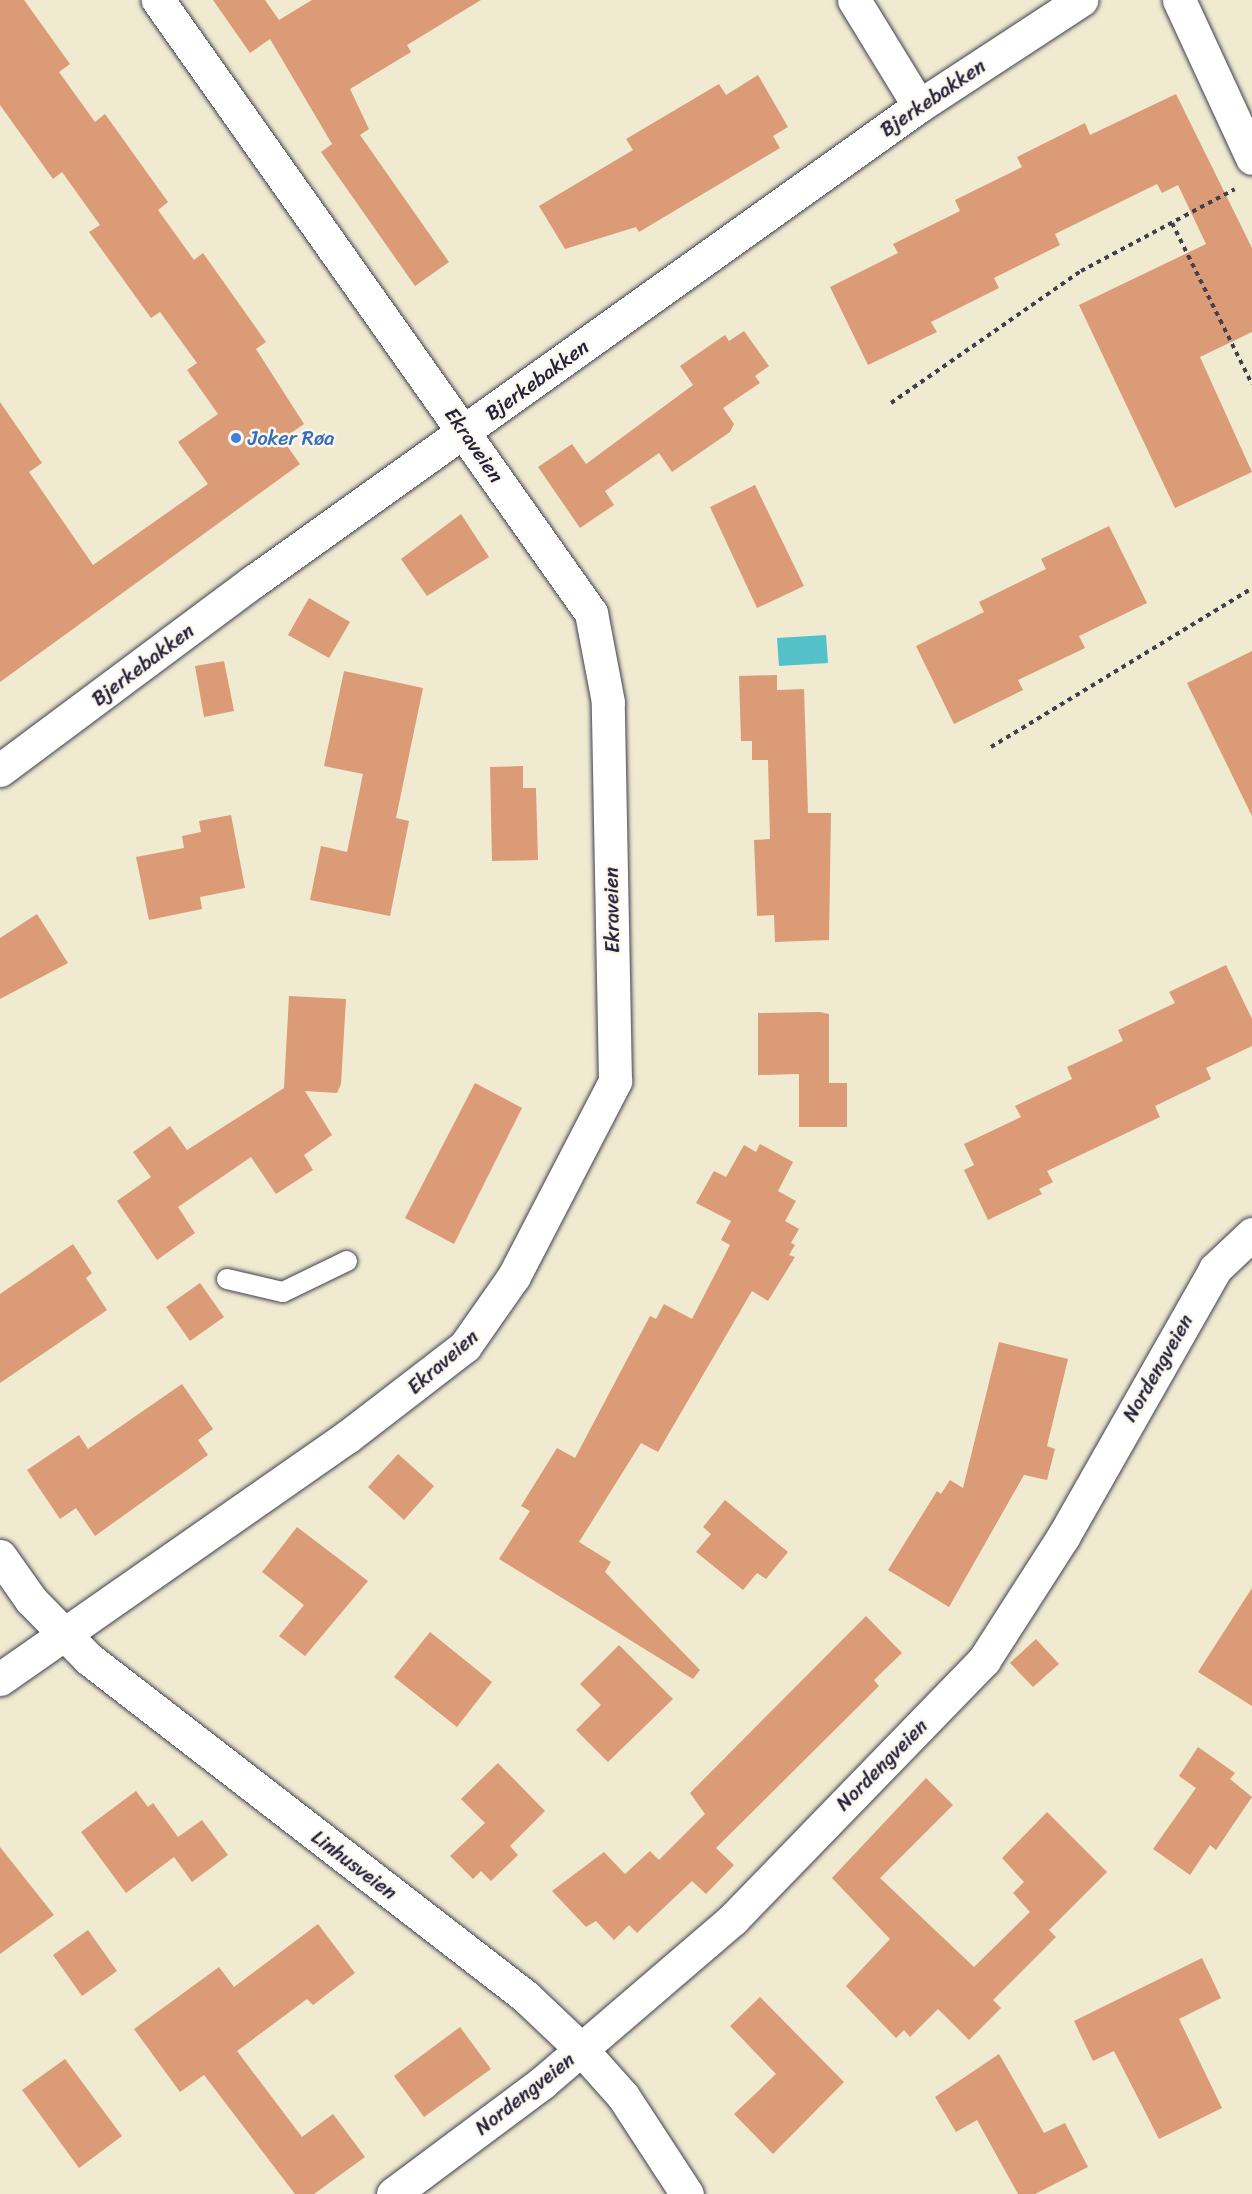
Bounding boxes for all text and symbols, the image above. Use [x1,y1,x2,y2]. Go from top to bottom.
street label: Bjerkebakken [876,54,990,142]
street label: Bjerkebakken [481,334,593,426]
street label: Ekraveien [439,403,509,487]
place label: Joker Røa [248,426,334,450]
marker: Joker Røa [229,431,243,445]
street label: Bjerkebakken [87,619,199,711]
street label: Ekraveien [599,867,625,953]
street label: Nordengveien [1118,1310,1198,1426]
street label: Ekraveien [403,1325,483,1399]
street label: Nordengveien [831,1714,933,1816]
street label: Linhusveien [307,1825,401,1905]
street label: Nordengveien [470,2048,580,2140]

